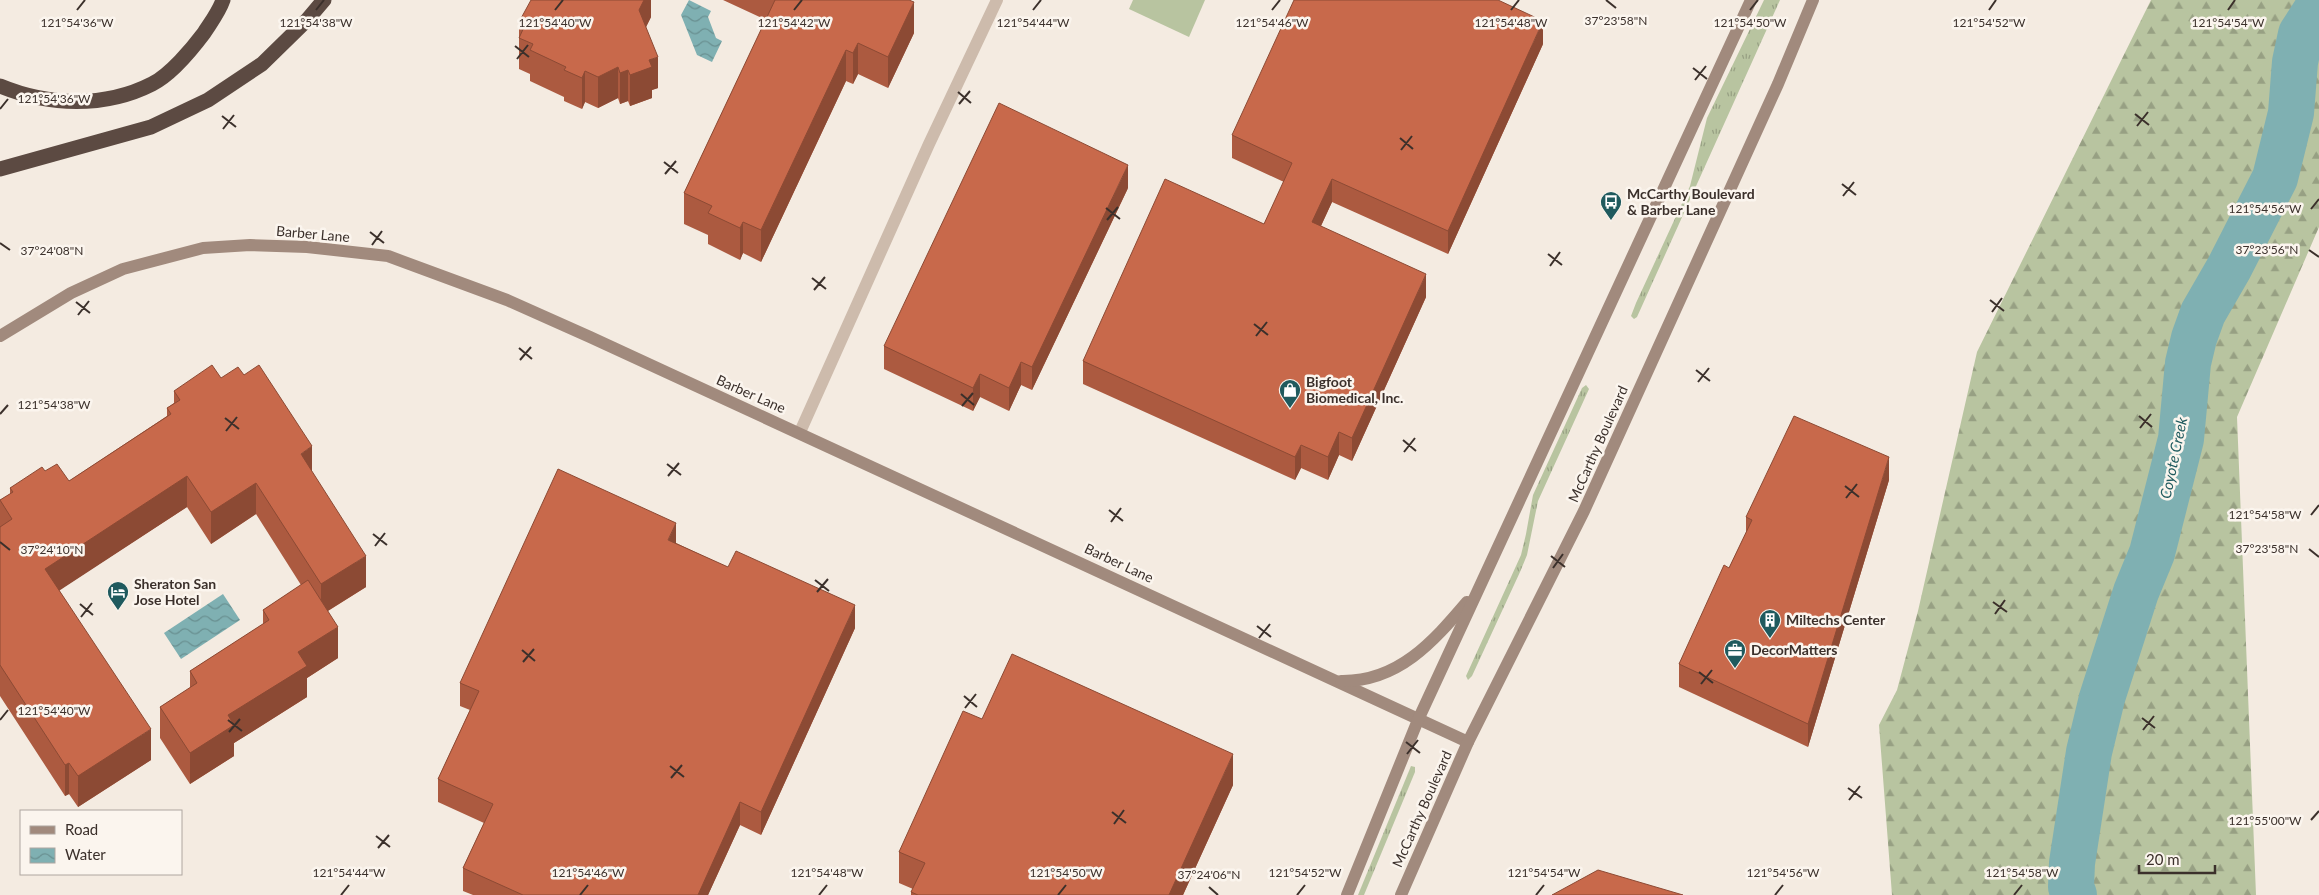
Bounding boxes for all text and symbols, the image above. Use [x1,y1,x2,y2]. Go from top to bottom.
text: 37°23'58"N [1585,13,1647,28]
text: 121°54'36"W [40,15,114,30]
text: 121°54'38"W [279,15,353,30]
text: 121°54'40"W [518,15,592,30]
text: 121°54'42"W [757,15,831,30]
text: 121°54'44"W [996,15,1070,30]
text: 121°54'46"W [1235,15,1309,30]
text: 121°54'48"W [1474,15,1548,30]
text: 121°54'50"W [1713,15,1787,30]
text: 121°54'52"W [1952,15,2026,30]
text: 121°54'54"W [2191,15,2265,30]
text: 121°54'36"W [17,91,91,106]
place label: McCarthy Boulevard & Barber Lane [1627,185,1755,218]
bus stop icon: McCarthy Boulevard & Barber Lane [1599,190,1623,221]
text: 121°54'56"W [2228,201,2302,216]
street label: Barber Lane [275,222,351,245]
text: 37°23'56"N [2236,242,2298,257]
text: 37°24'08"N [21,243,83,258]
street label: Barber Lane [714,371,788,416]
place label: Bigfoot Biomedical, Inc. [1306,373,1403,406]
shop icon: Bigfoot Biomedical, Inc. [1278,378,1302,409]
street label: McCarthy Boulevard [1564,383,1631,505]
text: 121°54'38"W [17,397,91,412]
water label: Coyote Creek [2156,415,2191,500]
text: 121°54'58"W [2228,507,2302,522]
street label: Barber Lane [1082,539,1156,586]
text: 37°23'58"N [2236,541,2298,556]
text: 37°24'10"N [21,542,83,557]
place label: Sheraton San Jose Hotel [134,575,216,608]
hotel icon: Sheraton San Jose Hotel [106,580,130,611]
building icon: Miltechs Center [1758,608,1782,639]
place label: Miltechs Center [1786,611,1886,628]
office icon: DecorMatters [1723,638,1747,669]
place label: DecorMatters [1751,641,1837,658]
text: 121°54'40"W [17,703,91,718]
street label: McCarthy Boulevard [1388,748,1455,870]
legend [20,810,182,875]
text: 121°55'00"W [2228,813,2302,828]
text: Road [65,820,98,838]
scale bar [2139,842,2215,874]
text: Water [65,845,106,863]
text: 20 m [2146,850,2180,868]
text: 121°54'44"W [312,865,386,880]
text: 121°54'46"W [551,865,625,880]
text: 121°54'48"W [790,865,864,880]
text: 121°54'50"W [1029,865,1103,880]
text: 121°54'52"W [1268,865,1342,880]
text: 121°54'54"W [1507,865,1581,880]
text: 121°54'56"W [1746,865,1820,880]
text: 121°54'58"W [1985,865,2059,880]
text: 37°24'06"N [1178,867,1240,882]

